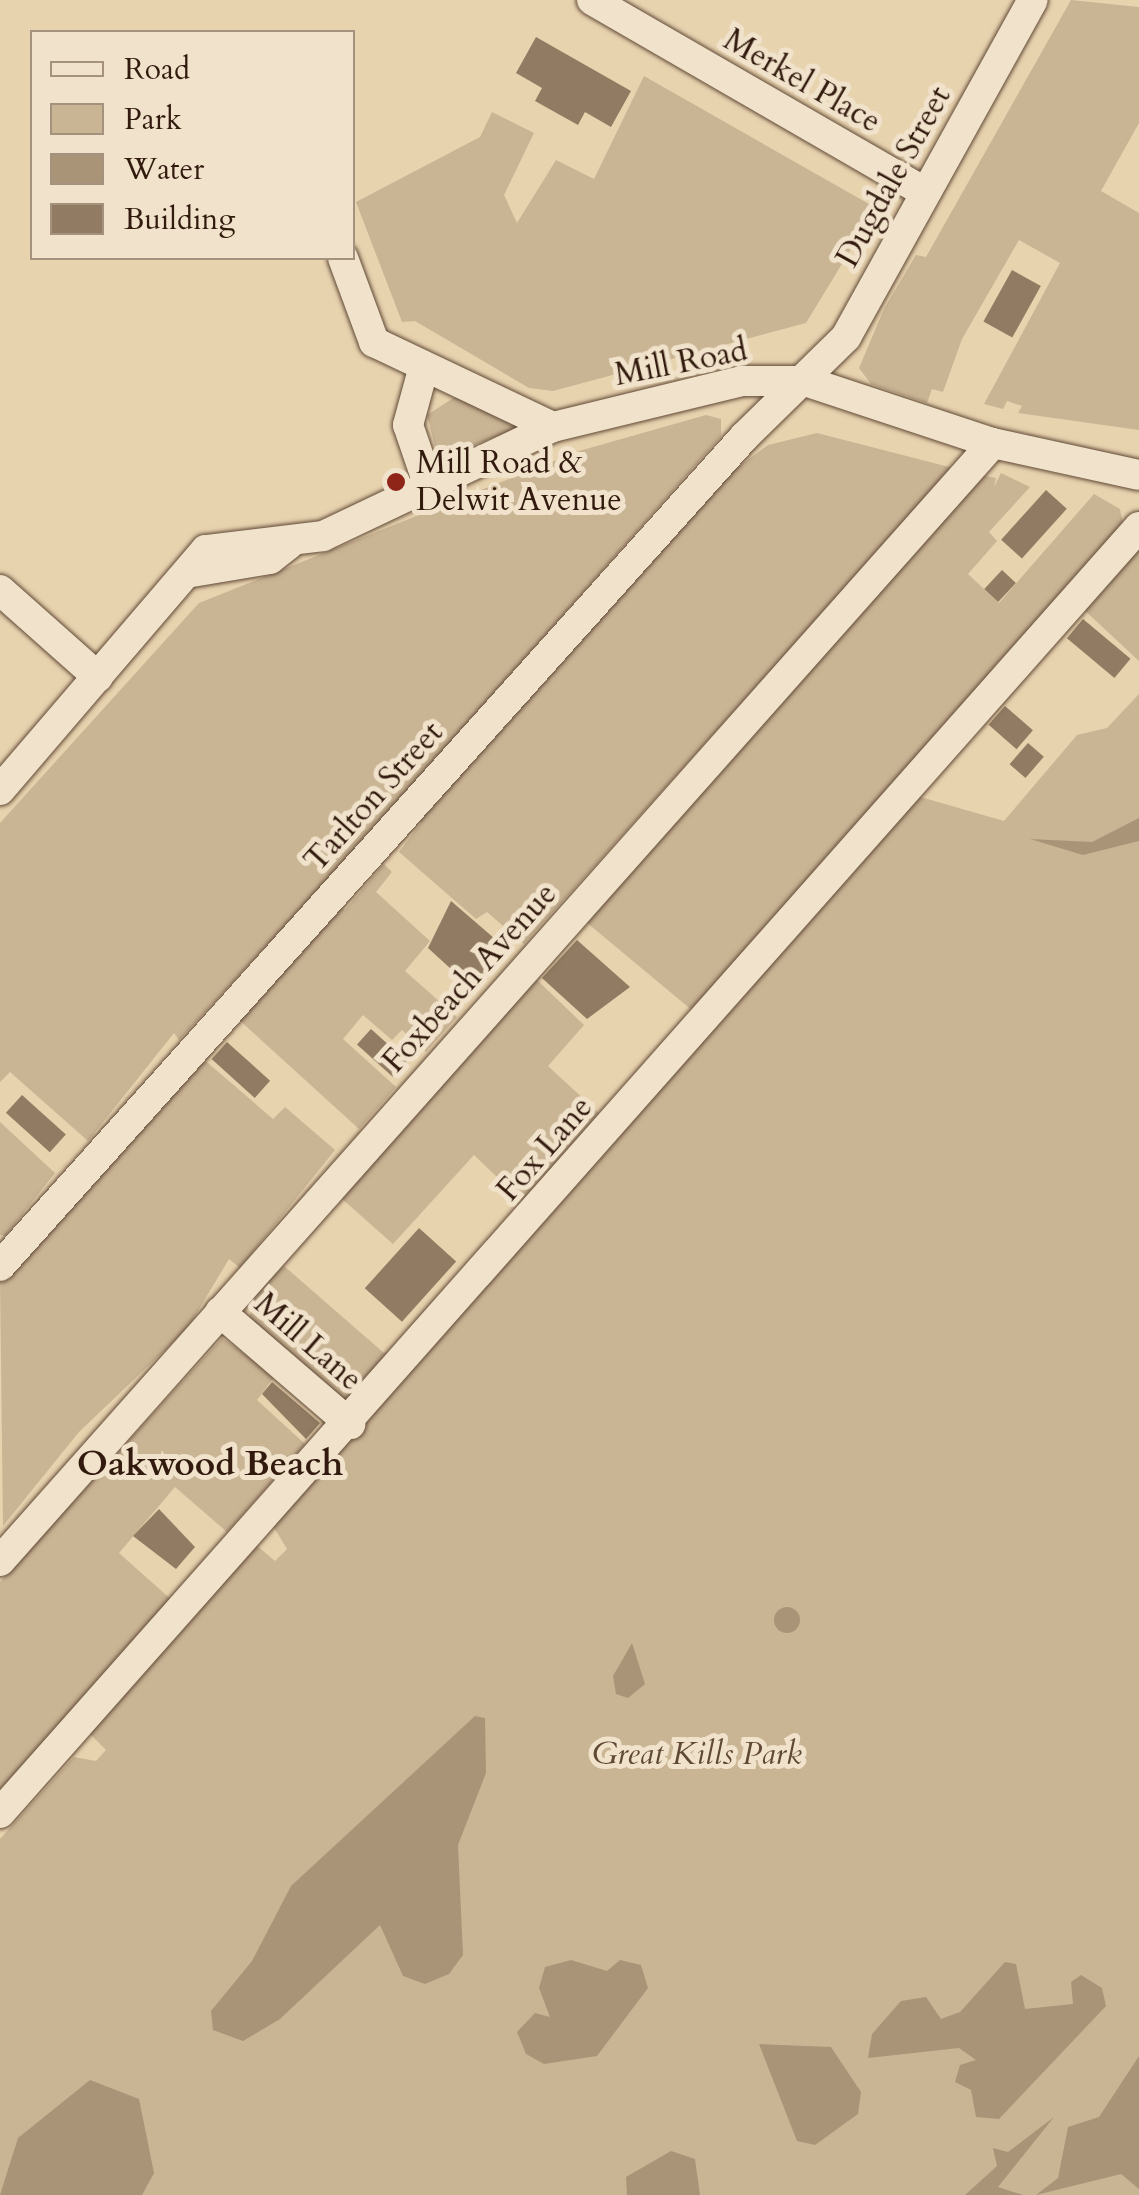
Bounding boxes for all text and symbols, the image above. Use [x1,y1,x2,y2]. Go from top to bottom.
street label: Merkel Place [717,21,887,141]
legend [30,30,355,260]
text: Road [124,49,190,90]
street label: Dugdale Street [829,80,959,274]
text: Park [124,99,182,140]
text: Water [124,149,204,190]
text: Building [124,199,235,240]
street label: Mill Road [611,331,751,395]
place label: Mill Road & Delwit Avenue [416,445,622,520]
marker: Mill Road & Delwit Avenue [385,471,407,493]
street label: Tarlton Street [297,714,451,880]
street label: Foxbeach Avenue [375,875,565,1081]
street label: Fox Lane [489,1089,601,1209]
street label: Mill Lane [246,1285,370,1399]
district label: Oakwood Beach [77,1443,343,1485]
park label: Great Kills Park [592,1735,802,1773]

